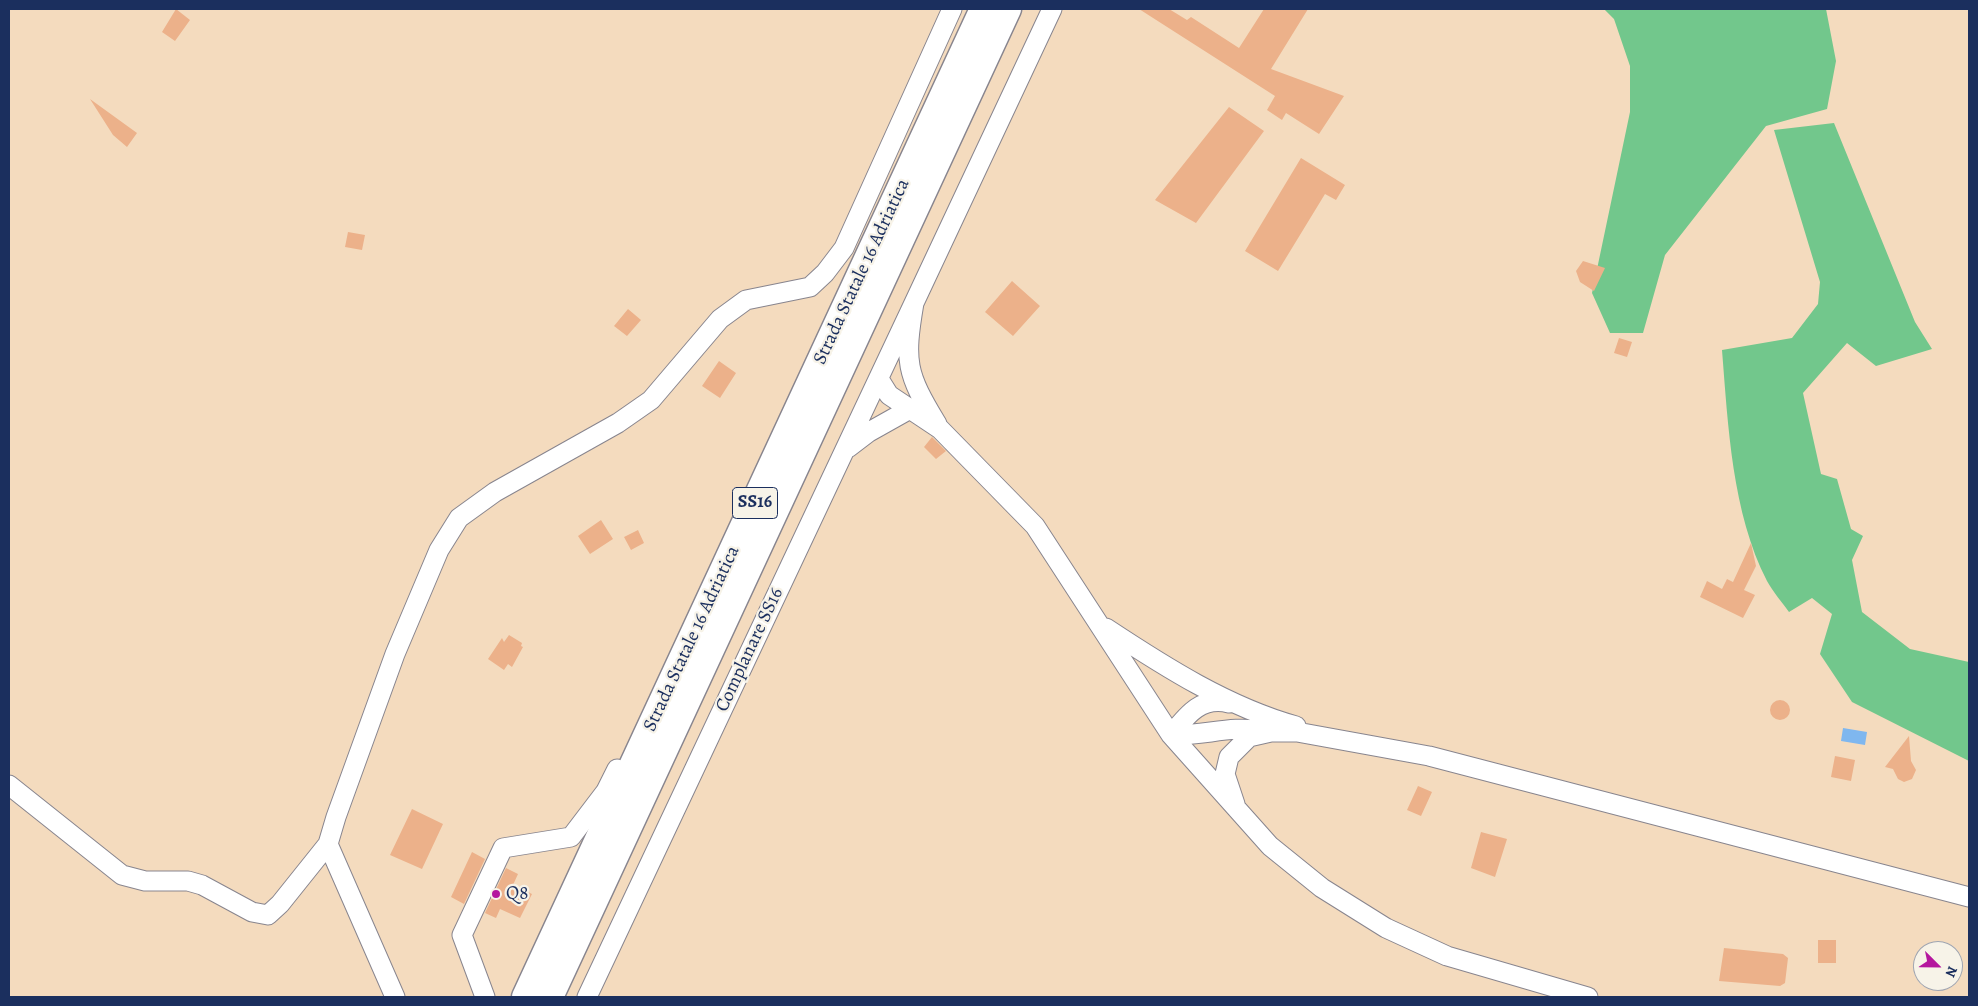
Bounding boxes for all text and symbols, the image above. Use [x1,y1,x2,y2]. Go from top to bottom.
street label: Strada Statale 16 Adriatica [809,176,915,368]
road number: SS16 [732,488,778,518]
street label: Strada Statale 16 Adriatica [639,543,745,735]
street label: Complanare SS16 [711,584,789,716]
place label: Q8 [506,883,528,905]
marker: Q8 [490,888,502,900]
north arrow [1913,941,1963,991]
text: N [1941,963,1962,980]

